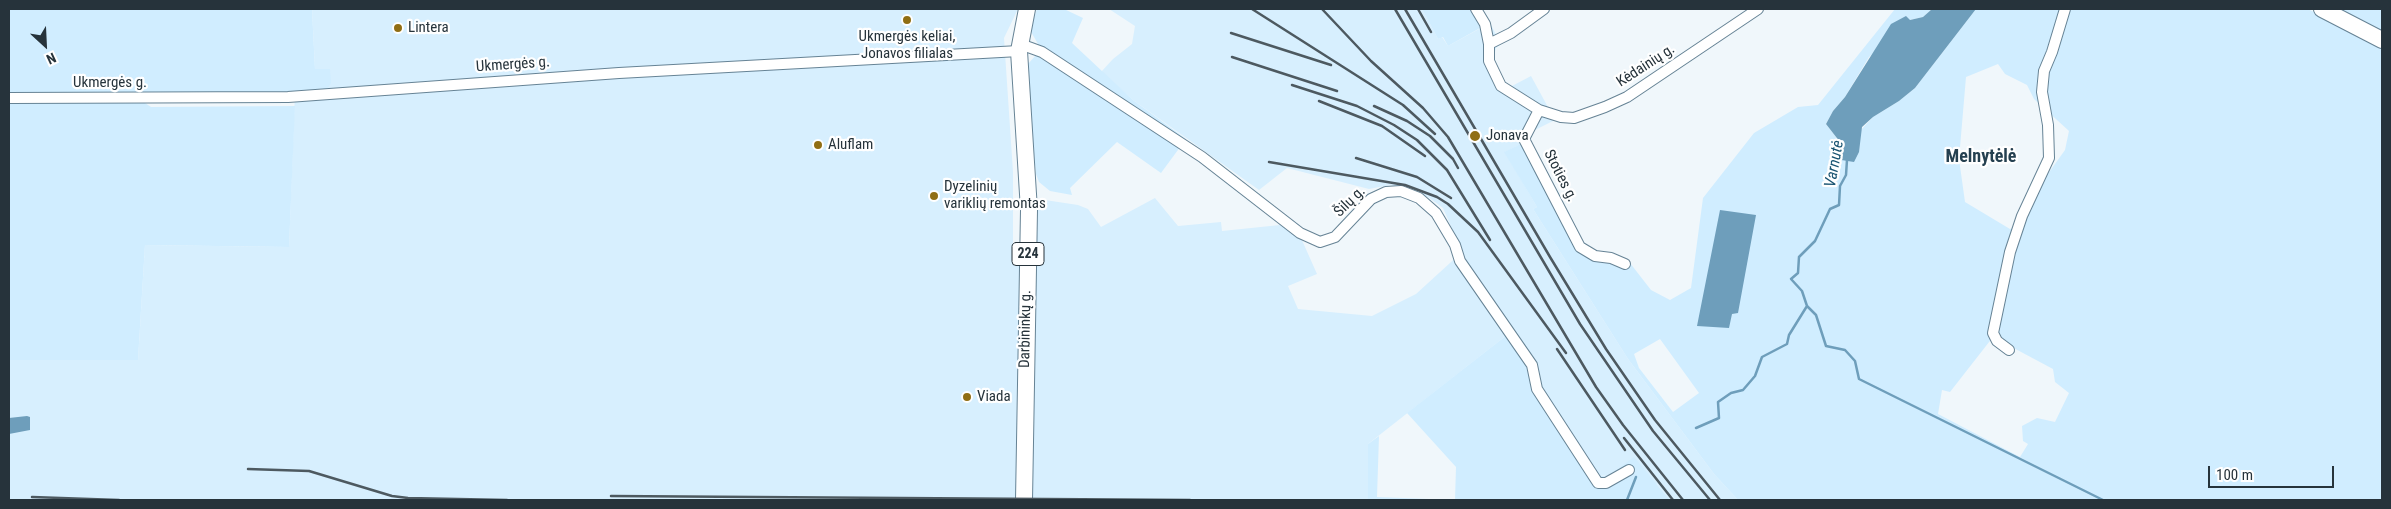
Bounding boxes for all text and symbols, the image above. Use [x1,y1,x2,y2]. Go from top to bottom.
marker: Ukmergės keliai, Jonavos filialas [901,14,913,26]
place label: Lintera [408,19,449,37]
north arrow [20,20,70,70]
marker: Lintera [392,22,404,34]
place label: Ukmergės keliai, Jonavos filialas [859,28,955,63]
street label: Kėdainių g. [1613,41,1679,91]
text: N [44,50,59,68]
street label: Ukmergės g. [475,53,551,77]
street label: Ukmergės g. [73,74,147,92]
place label: Jonava [1486,127,1529,145]
marker: Jonava [1468,129,1482,143]
place label: Aluflam [828,136,873,154]
marker: Aluflam [812,139,824,151]
water label: Varnutė [1821,139,1849,189]
district label: Melnytėlė [1946,146,2016,168]
street label: Stoties g. [1539,147,1581,205]
place label: Dyzelinių variklių remontas [944,178,1046,213]
street label: Šilų g. [1331,183,1369,221]
marker: Dyzelinių variklių remontas [928,190,940,202]
road number: 224 [1012,242,1044,266]
street label: Darbininkų g. [1016,290,1036,368]
place label: Viada [977,388,1011,406]
marker: Viada [961,391,973,403]
scale bar [2211,456,2337,488]
text: 100 m [2216,466,2253,484]

